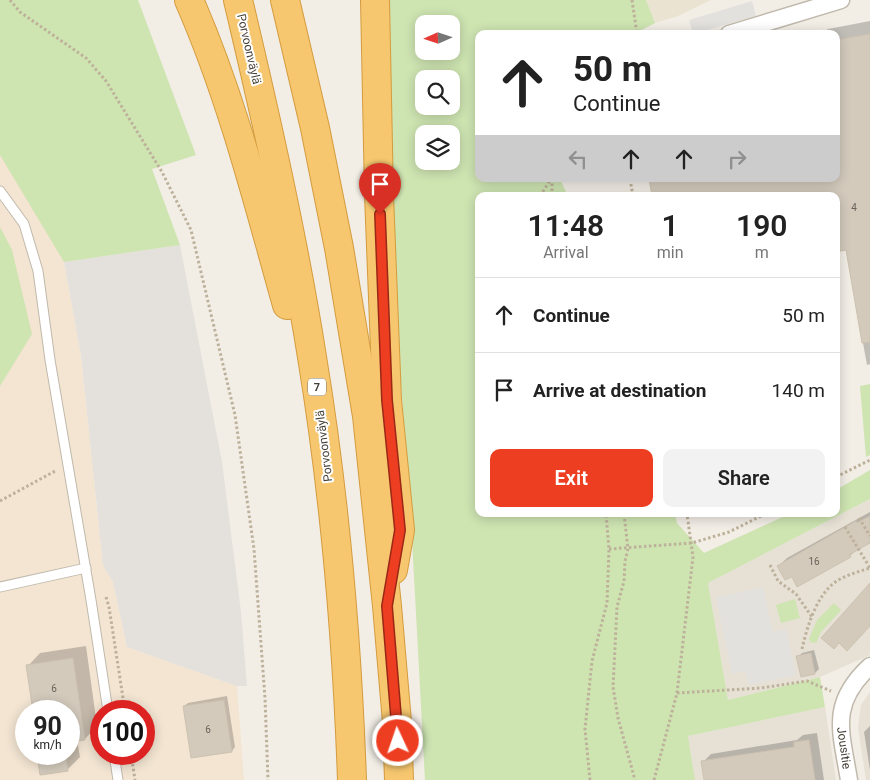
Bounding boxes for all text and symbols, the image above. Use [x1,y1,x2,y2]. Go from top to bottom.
street label: Porvoonväylä [234,12,264,86]
north arrow [415,15,460,60]
map controls [415,15,460,170]
text: 50 m [573,49,652,90]
icon: ahead [490,50,555,115]
button: search [415,70,460,115]
text: Continue [573,91,661,116]
button: layers [415,125,460,170]
icon: left [564,145,592,173]
icon: ahead [617,145,645,173]
icon: ahead [670,145,698,173]
icon: right [723,145,751,173]
pin [359,163,401,214]
icon: arrive [366,170,394,198]
house number: 4 [851,202,857,213]
text: 11:48 [528,208,604,243]
text: 1 [662,208,679,243]
text: 190 [736,208,787,243]
text: Arrival [543,243,589,262]
text: min [657,243,684,262]
text: m [755,243,769,262]
icon: ahead [490,301,518,329]
text: Continue [533,304,610,327]
text: 50 m [782,304,825,327]
icon: arrive [490,376,518,404]
road number: 7 [308,378,326,396]
text: Arrive at destination [533,379,706,402]
text: 140 m [772,379,825,402]
street label: Porvoonväylä [313,409,335,483]
button: Exit [490,449,653,507]
button: Share [663,449,825,507]
house number: 16 [808,556,820,567]
house number: 6 [51,683,57,694]
speed limit sign: 100 [90,700,155,765]
text: 90 [33,712,62,741]
position arrow [371,714,423,766]
house number: 6 [205,724,211,735]
street label: Jousitie [834,726,854,770]
text: km/h [33,738,62,752]

